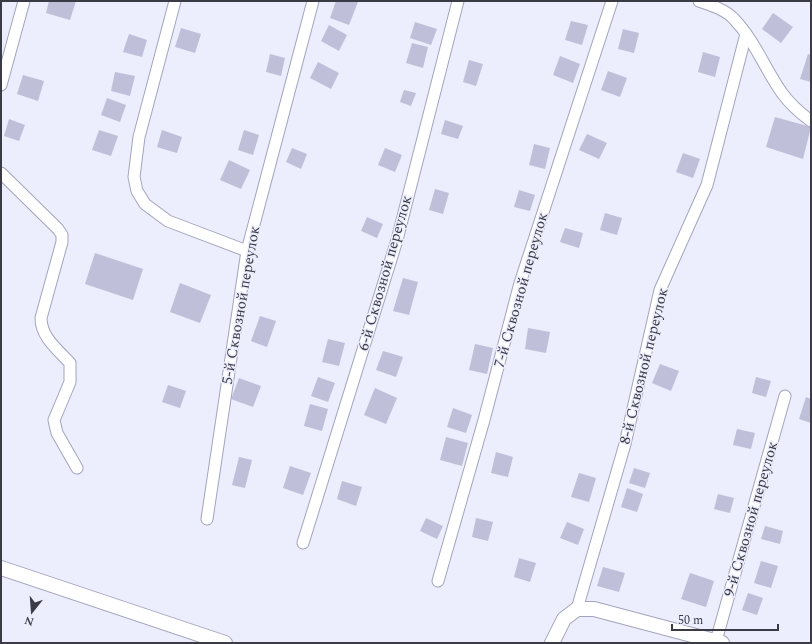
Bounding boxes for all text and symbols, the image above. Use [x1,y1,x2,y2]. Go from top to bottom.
street label: 6-й Сквозной переулок [352,193,418,353]
street label: 7-й Сквозной переулок [488,210,554,370]
street label: 5-й Сквозной переулок [216,224,266,386]
street label: 8-й Сквозной переулок [613,285,675,447]
street label: 9-й Сквозной переулок [718,439,784,599]
north arrow [12,592,52,632]
scale bar [672,606,778,632]
text: 50 m [678,611,703,630]
text: N [22,612,36,631]

